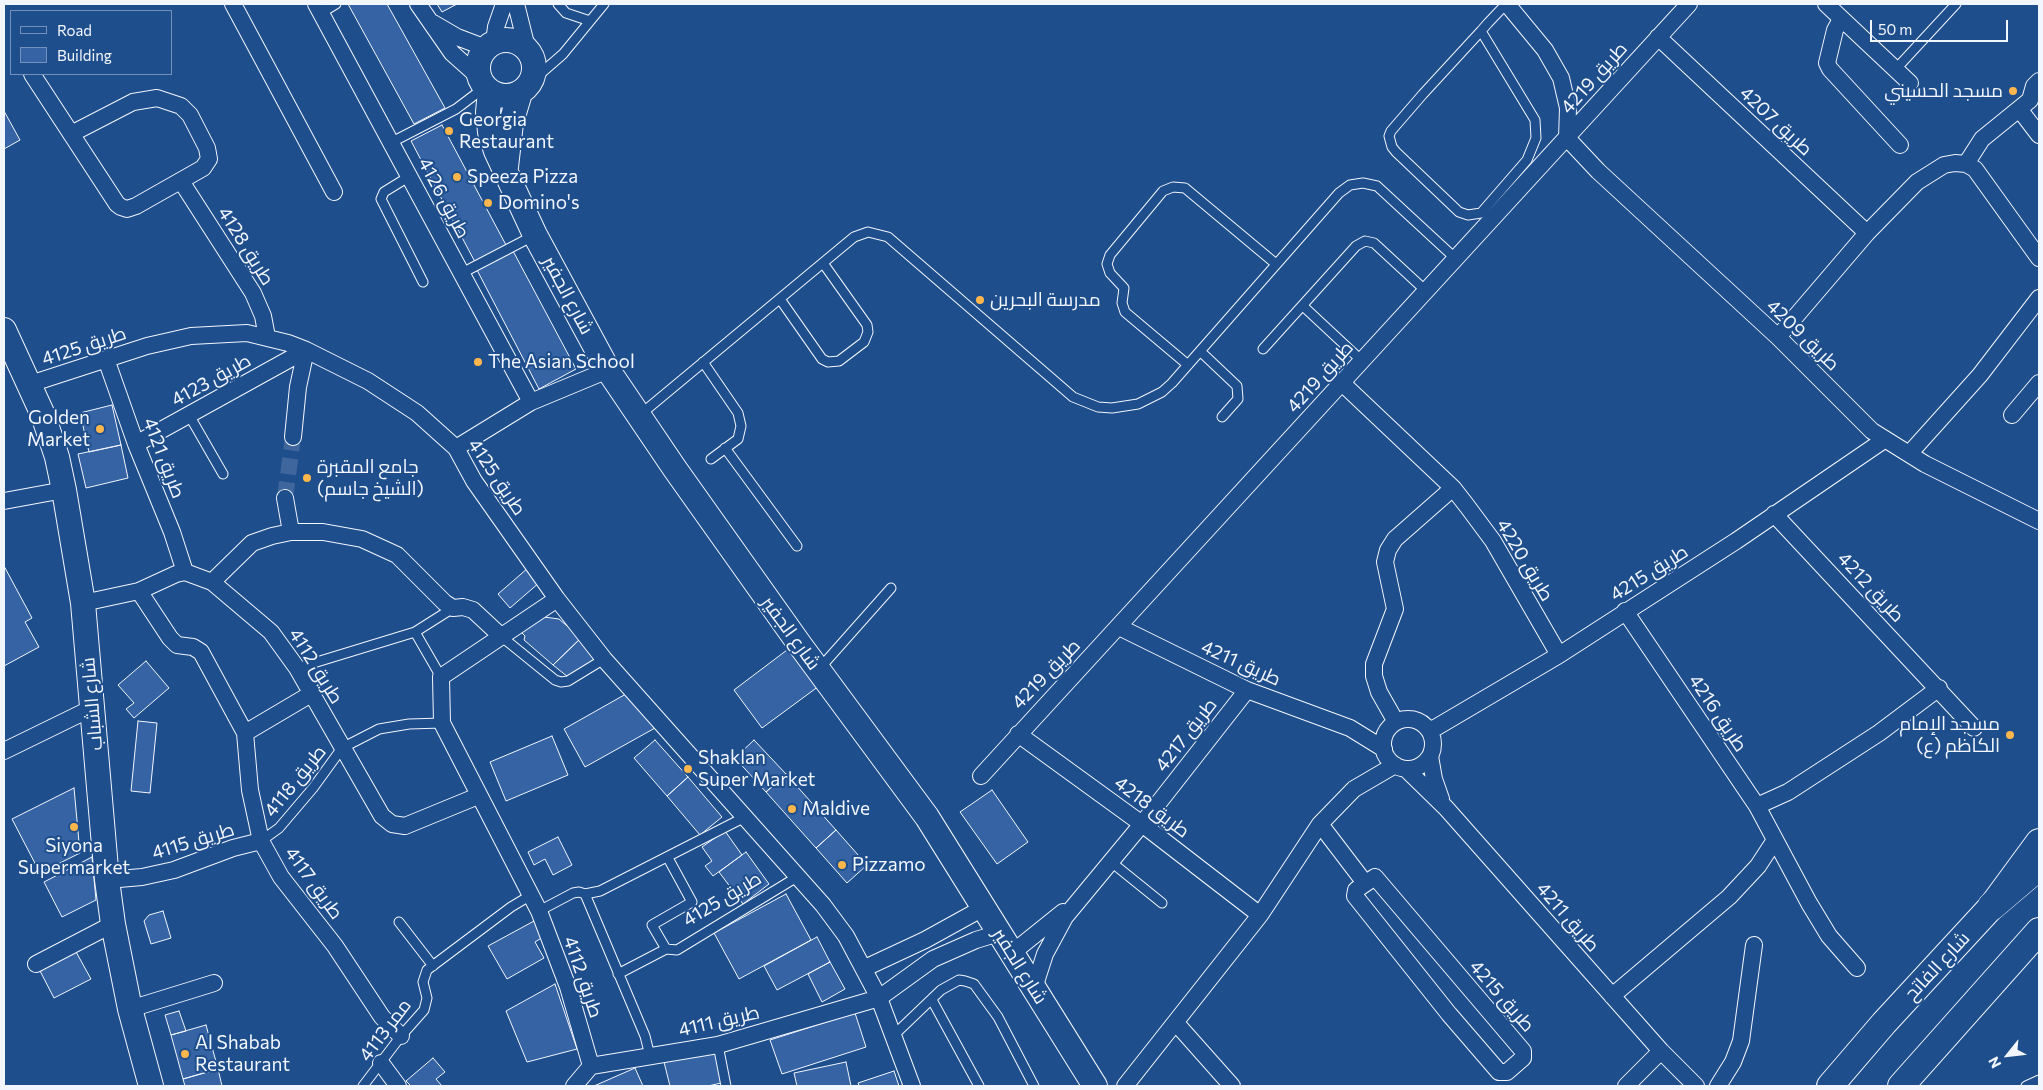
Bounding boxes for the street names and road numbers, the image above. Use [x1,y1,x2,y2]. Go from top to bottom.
street label: طريق 4219 [1556,38,1632,118]
street label: طريق 4207 [1735,82,1817,160]
street label: طريق 4126 [413,154,475,242]
street label: طريق 4128 [213,203,279,289]
street label: شارع الجفير [538,252,598,338]
street label: طريق 4209 [1762,295,1844,375]
street label: طريق 4125 [39,322,129,370]
street label: طريق 4219 [1282,337,1358,417]
street label: طريق 4123 [167,349,255,411]
street label: طريق 4121 [138,414,190,502]
street label: طريق 4125 [463,434,531,520]
street label: طريق 4220 [1492,515,1558,605]
street label: طريق 4215 [1606,540,1692,606]
street label: طريق 4212 [1833,547,1909,627]
street label: شارع الجفير [757,592,825,674]
street label: طريق 4112 [284,624,348,708]
street label: طريق 4219 [1007,634,1085,714]
street label: طريق 4211 [1198,635,1284,691]
street label: شارع الشباب [77,657,107,751]
street label: طريق 4216 [1684,670,1752,756]
street label: طريق 4217 [1150,694,1222,776]
street label: طريق 4118 [259,741,331,821]
street label: طريق 4218 [1110,771,1194,843]
street label: طريق 4115 [149,818,237,864]
street label: طريق 4117 [280,842,348,924]
street label: طريق 4125 [679,867,765,931]
street label: طريق 4211 [1532,877,1604,957]
street label: شارع الجفير [988,924,1052,1008]
street label: شارع الفاتح [1899,927,1975,1005]
street label: طريق 4112 [558,933,608,1021]
street label: طريق 4215 [1465,955,1539,1037]
street label: ممر 4113 [354,994,416,1066]
street label: طريق 4111 [676,1001,762,1041]

